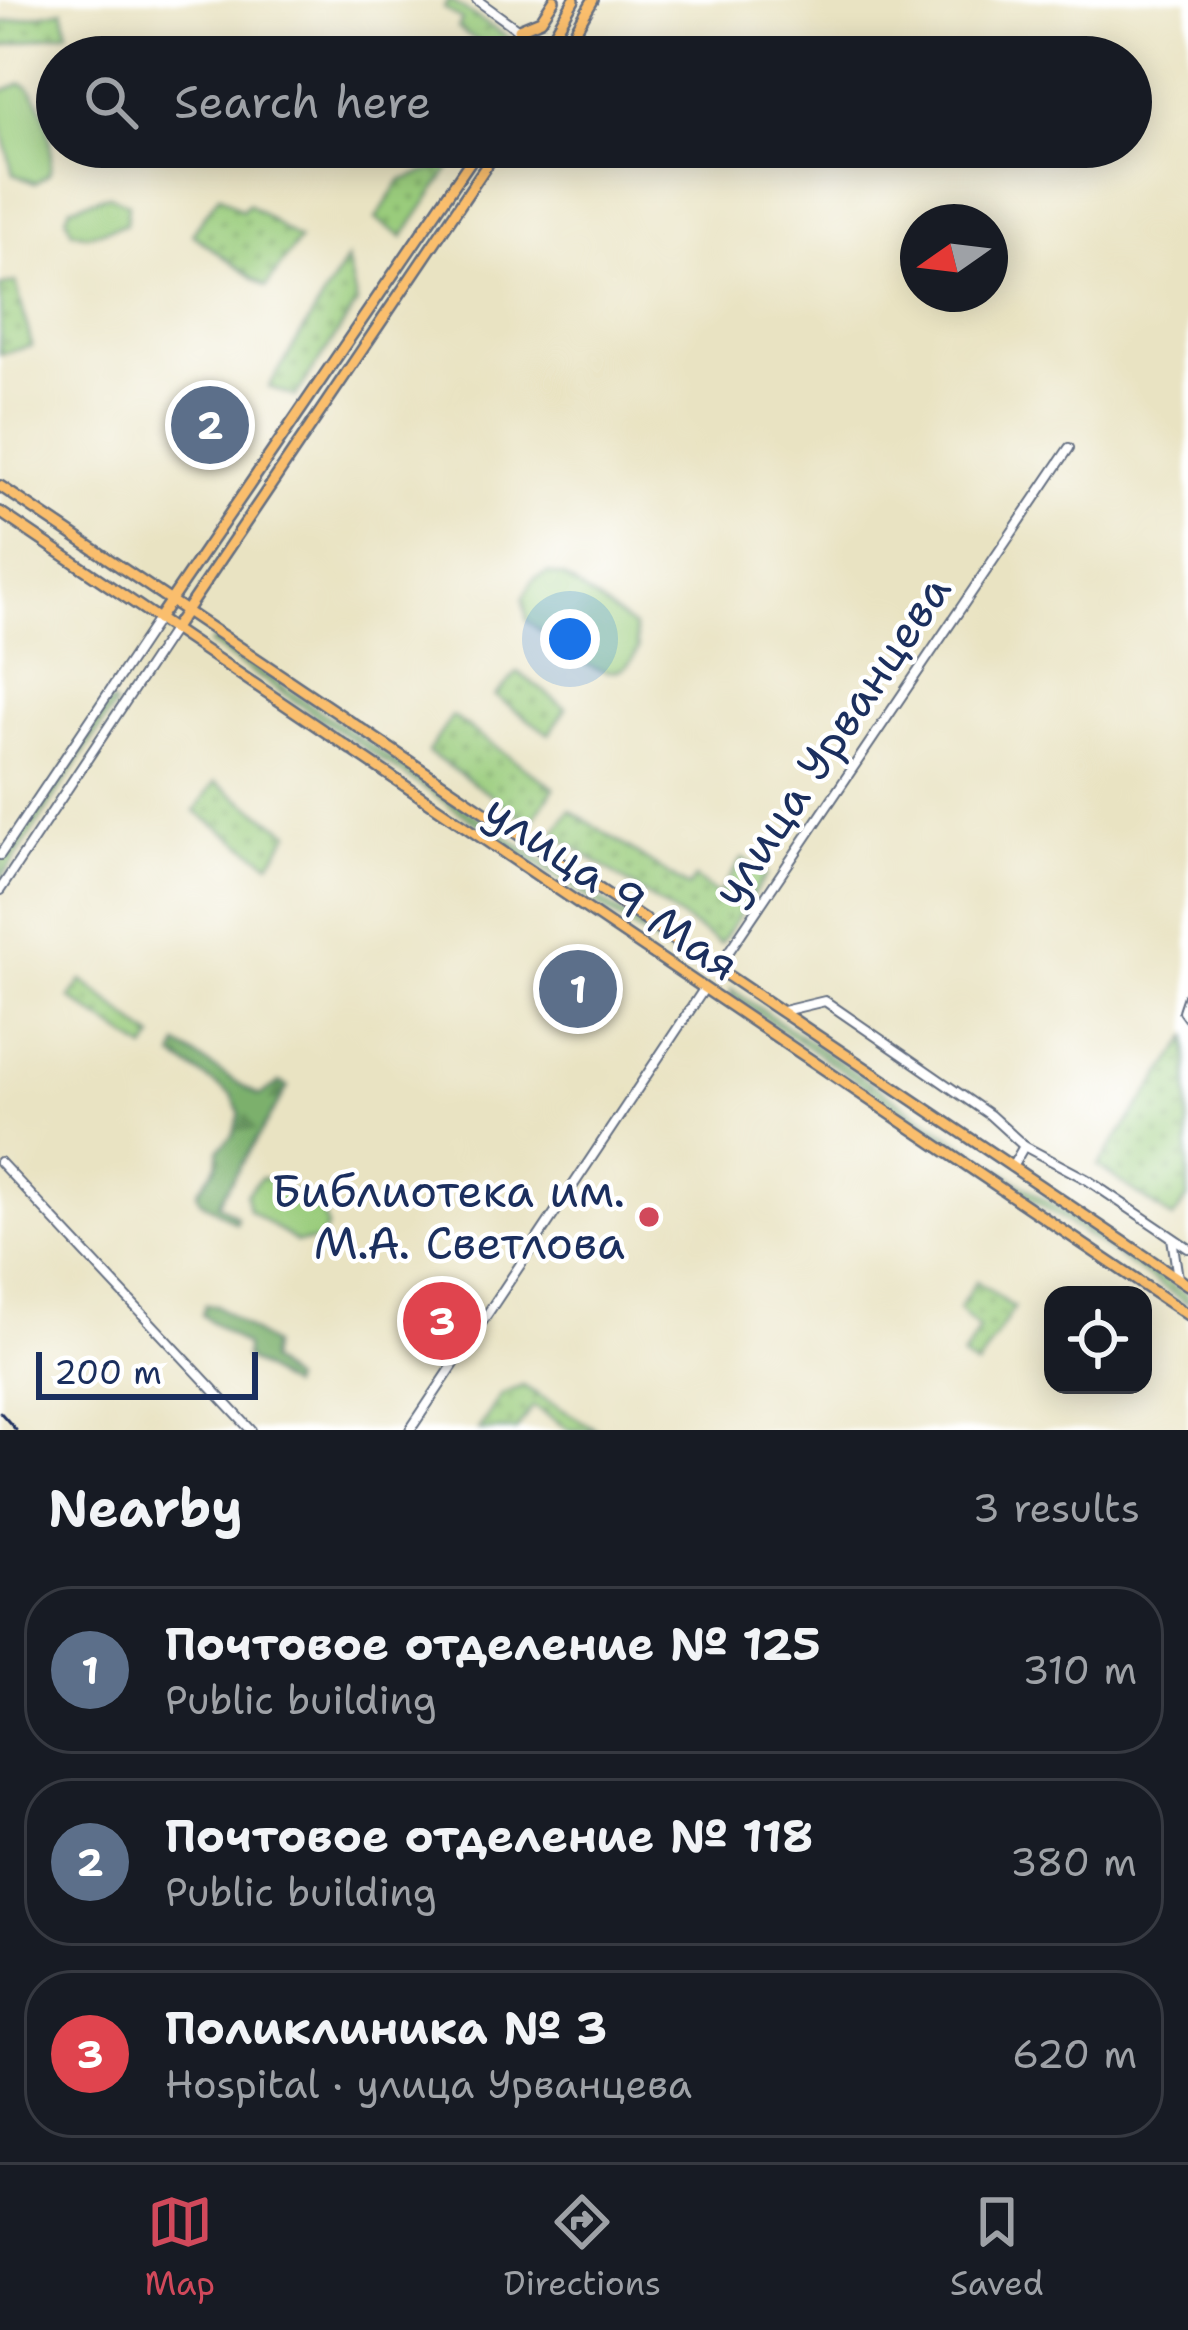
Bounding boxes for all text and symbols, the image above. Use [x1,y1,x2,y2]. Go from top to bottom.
search box [36,36,1152,168]
icon: search [78,69,144,135]
text: Search here [174,72,431,132]
north arrow [900,204,1008,312]
pin: 2 [171,380,249,470]
street label: улица Урванцева [698,563,964,917]
your location [540,609,600,669]
street label: улица 9 Мая [473,780,751,994]
pin: 1 [539,944,617,1034]
place label: Библиотека им. М.А. Светлова [272,1161,625,1273]
marker: Библиотека им. М.А. Светлова [636,1204,662,1230]
pin: 3 [403,1276,481,1366]
map controls [1044,1286,1152,1394]
button: locate [1044,1286,1152,1394]
scale bar [36,1346,258,1399]
text: 200 m [54,1350,162,1395]
text: Nearby [48,1474,243,1542]
text: 3 results [973,1482,1140,1534]
text: Почтовое отделение № 125 [165,1614,821,1674]
text: 1 [81,1644,99,1696]
text: 310 m [1022,1644,1137,1696]
text: Public building [165,1674,437,1726]
text: Почтовое отделение № 118 [165,1806,814,1866]
text: 2 [76,1836,104,1888]
text: 380 m [1010,1836,1137,1888]
text: Public building [165,1866,437,1918]
text: Поликлиника № 3 [165,1998,607,2058]
text: 3 [76,2028,104,2080]
text: 620 m [1012,2028,1137,2080]
text: Hospital · улица Урванцева [165,2058,692,2110]
tab: Map [144,2189,215,2306]
tab: Directions [504,2189,661,2306]
tab: Saved [950,2189,1044,2306]

